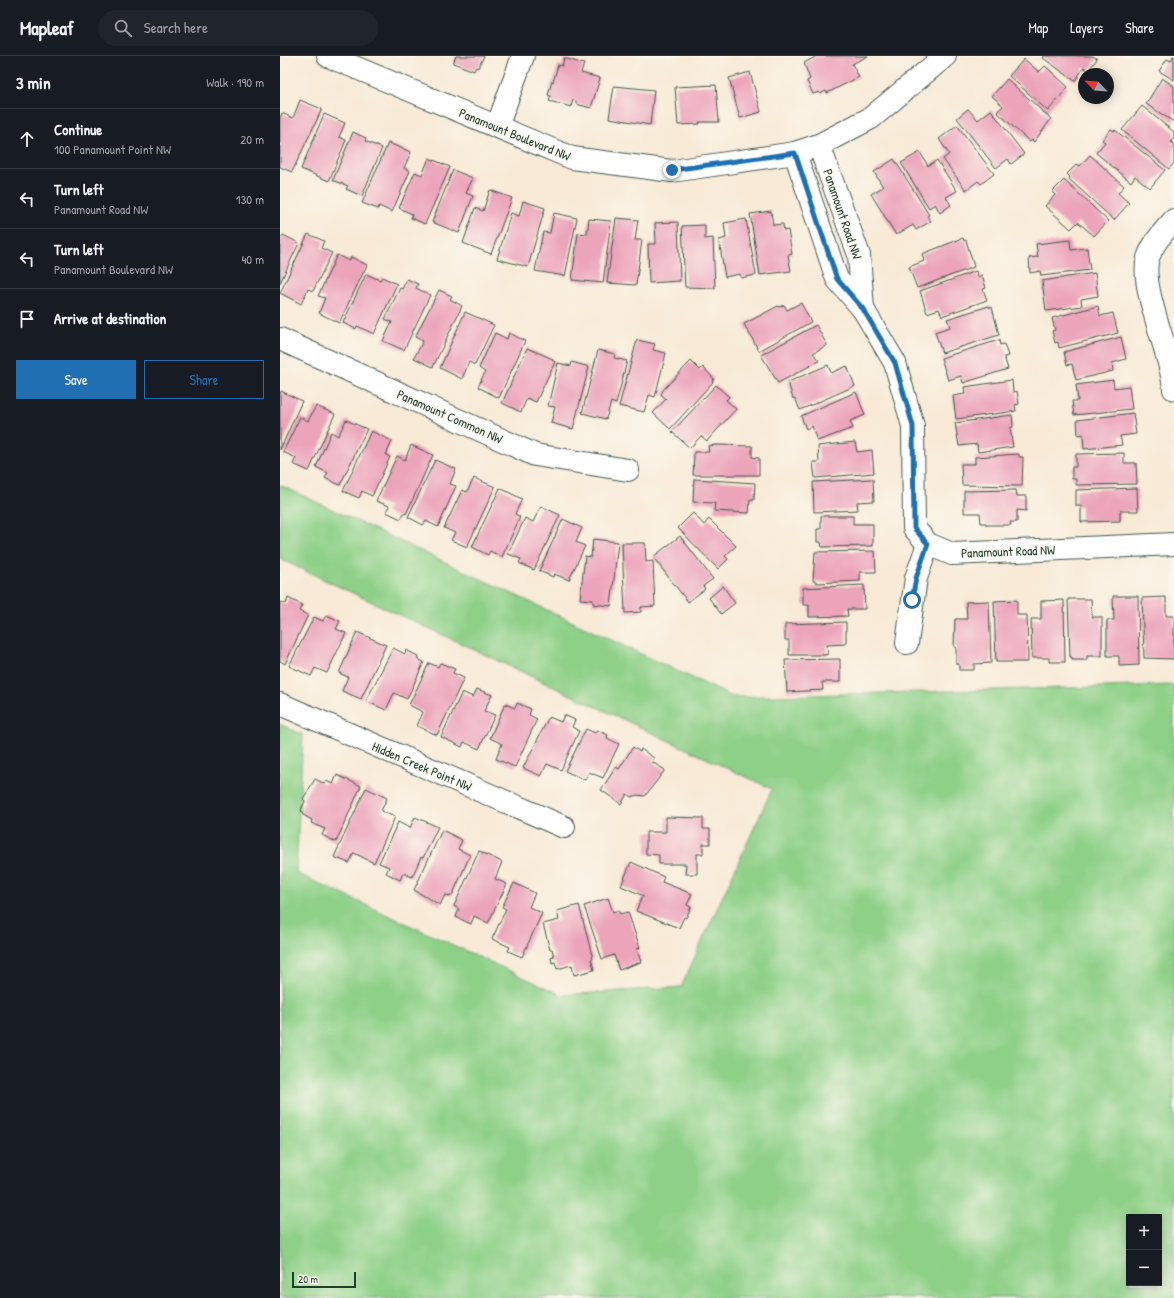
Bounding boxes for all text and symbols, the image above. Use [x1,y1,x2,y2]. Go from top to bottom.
search box [98,10,378,46]
text: Mapleaf [20,15,74,41]
icon: search [112,17,134,39]
text: Search here [144,17,208,38]
text: Map [1028,18,1048,37]
text: Layers [1070,18,1103,37]
text: Share [1125,18,1154,37]
north arrow [1078,68,1114,104]
text: 3 min [16,71,51,94]
text: Walk · 190 m [206,73,264,91]
street label: Panamount Boulevard NW [457,103,573,165]
text: Continue [54,119,102,140]
icon: ahead [16,128,38,150]
text: 20 m [240,130,264,148]
text: 100 Panamount Point NW [54,140,171,158]
route end [663,161,681,179]
street label: Panamount Road NW [819,167,867,261]
text: Turn left [54,179,104,200]
icon: left [16,188,38,210]
text: 130 m [236,190,264,208]
text: Panamount Road NW [54,200,148,218]
text: Turn left [54,239,104,260]
icon: left [16,248,38,270]
text: 40 m [241,250,264,268]
text: Panamount Boulevard NW [54,260,173,278]
icon: arrive [16,308,38,330]
text: Arrive at destination [54,308,166,329]
button: Save [16,360,136,399]
button: Share [144,360,264,399]
street label: Panamount Common NW [394,385,506,447]
street label: Panamount Road NW [961,540,1055,562]
route start [903,591,921,609]
street label: Hidden Creek Point NW [369,737,475,795]
map controls [1126,1214,1162,1286]
button: + [1126,1214,1162,1250]
button: − [1126,1250,1162,1286]
scale bar [292,1270,356,1289]
text: 20 m [298,1272,318,1286]

